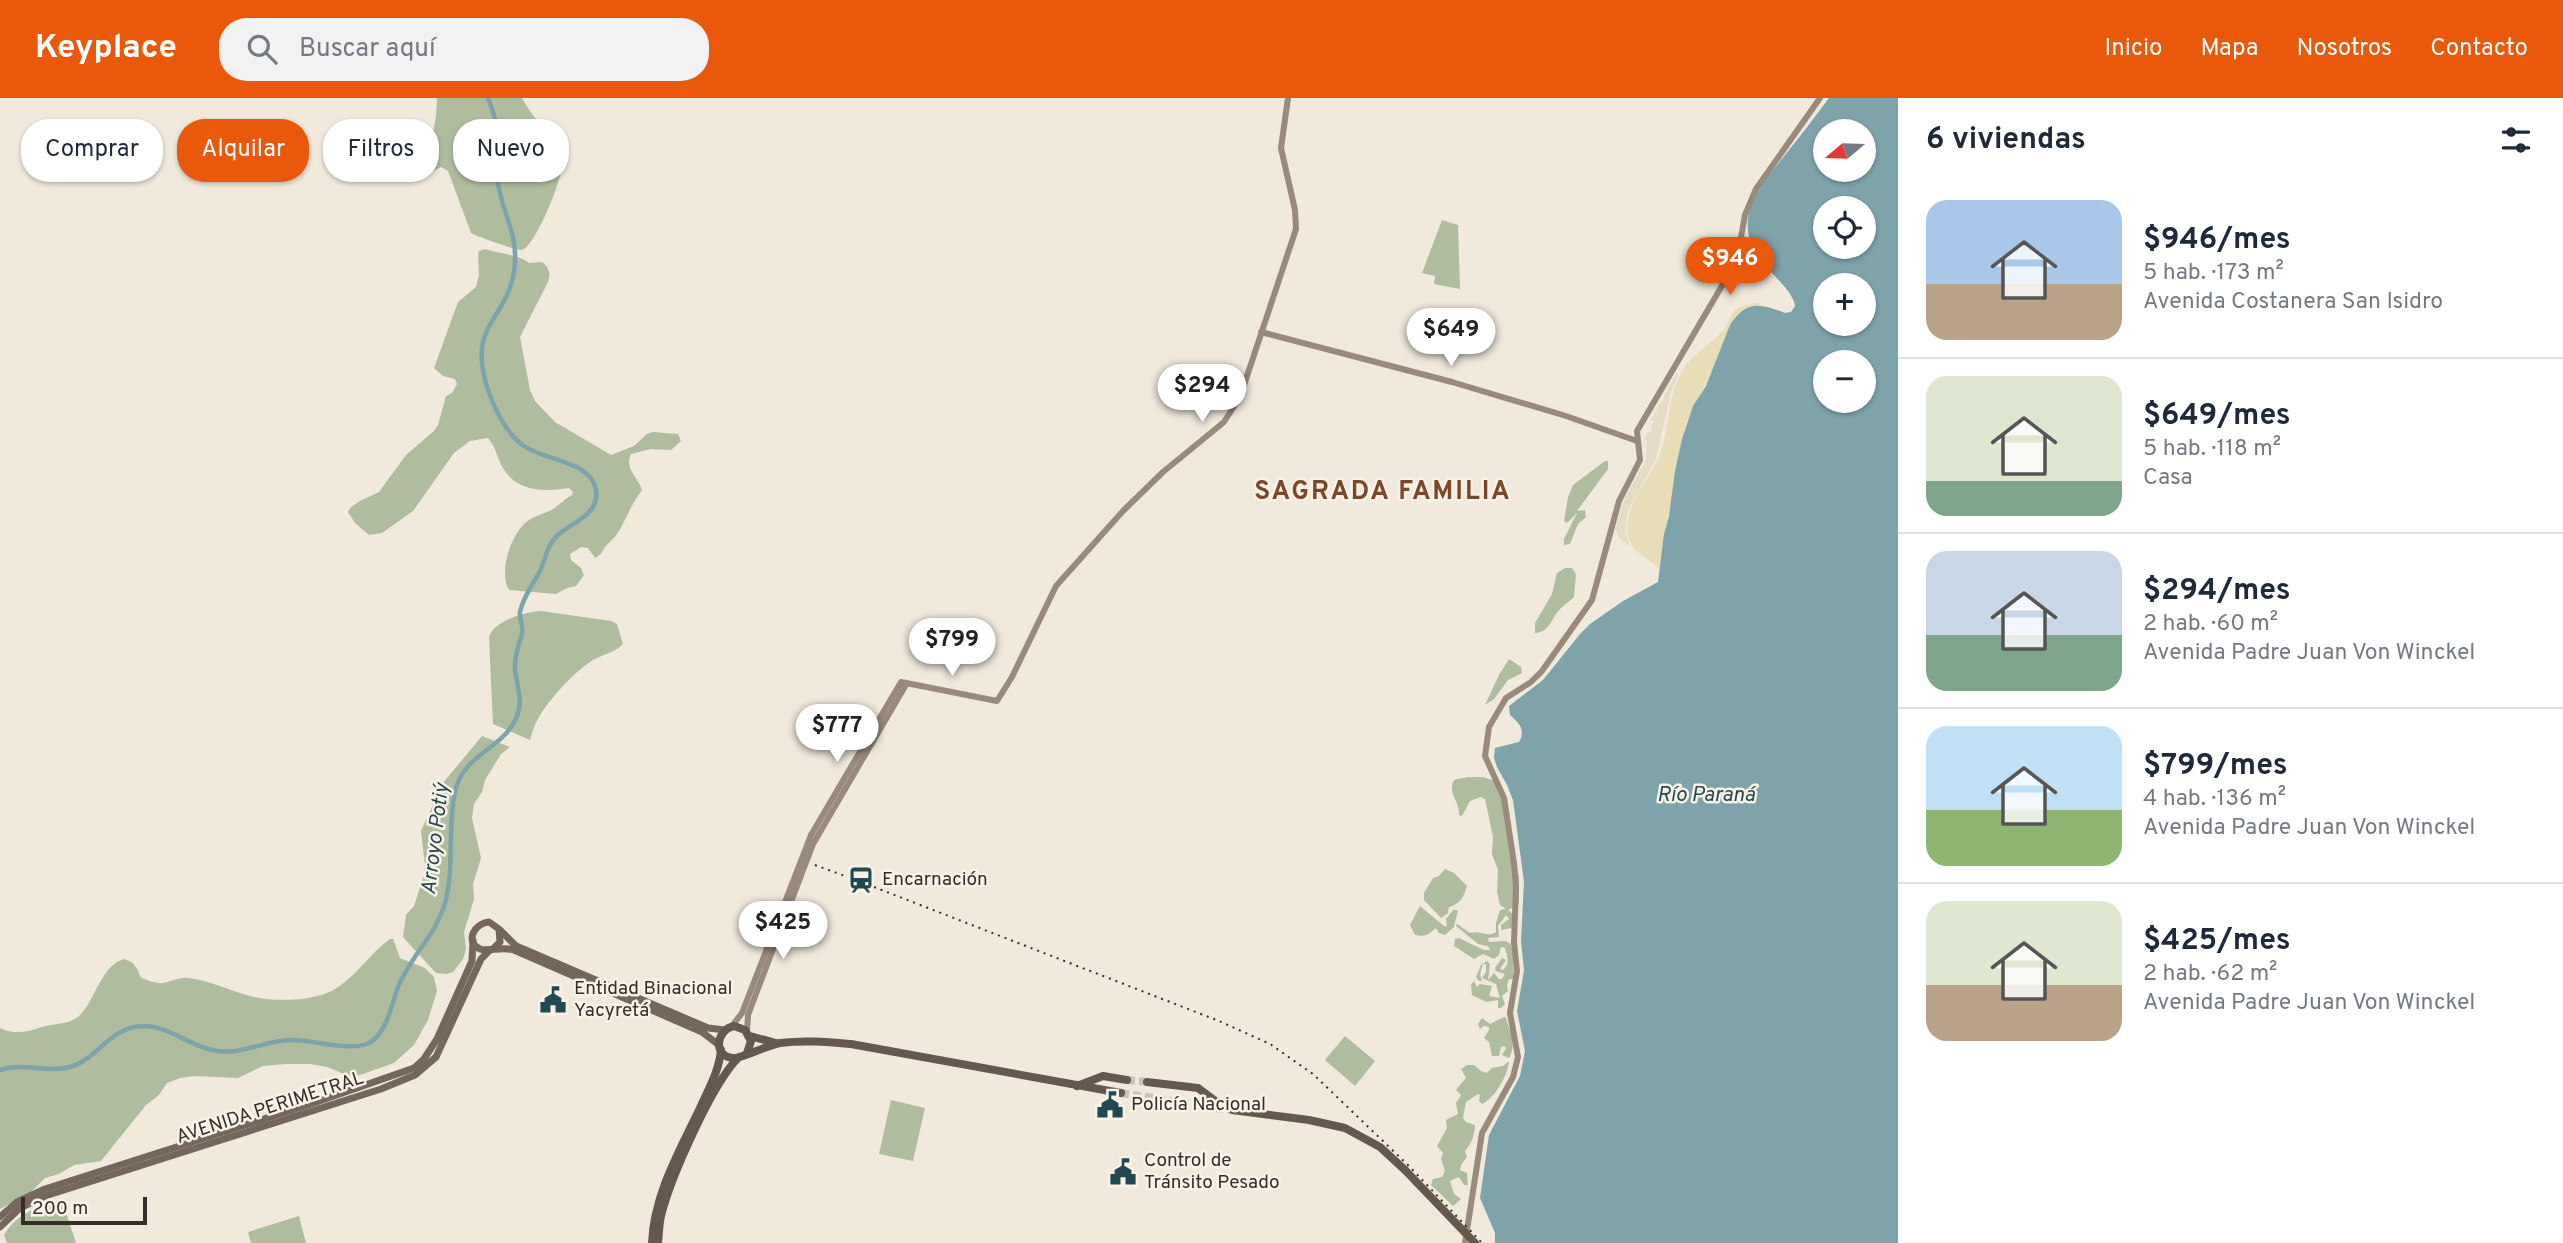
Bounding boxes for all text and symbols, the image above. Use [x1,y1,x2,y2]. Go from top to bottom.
search box [219,18,709,81]
text: Keyplace [35,28,177,70]
icon: search [243,30,281,68]
text: Buscar aquí [299,33,436,66]
text: Inicio [2105,34,2162,64]
text: Mapa [2200,34,2259,64]
text: Nosotros [2297,34,2392,64]
text: Contacto [2430,34,2528,64]
chip: Comprar [21,119,163,182]
chip: Alquilar [177,119,309,182]
chip: Filtros [323,119,439,182]
chip: Nuevo [453,119,569,182]
north arrow [1813,119,1876,182]
map controls [1813,119,1876,413]
icon: filters [2497,121,2535,159]
text: 6 viviendas [1926,122,2086,159]
button: locate [1813,196,1876,259]
text: $946/mes [2143,222,2291,259]
icon: home [1982,228,2066,312]
pin: $946 [1689,238,1771,297]
text: $946 [1702,245,1758,274]
text: 5 hab. · 173 m² [2143,259,2284,288]
button: + [1813,273,1876,336]
text: Avenida Costanera San Isidro [2143,288,2443,317]
pin: $649 [1410,308,1492,368]
text: $649 [1423,316,1479,345]
button: − [1813,350,1876,413]
pin: $294 [1161,364,1243,424]
text: $294 [1174,372,1230,401]
text: $649/mes [2143,398,2291,435]
icon: home [1982,404,2066,488]
text: 5 hab. · 118 m² [2143,435,2281,464]
text: Casa [2143,464,2193,493]
district label: SAGRADA FAMILIA [1254,476,1512,509]
text: $294/mes [2143,573,2291,610]
icon: home [1982,579,2066,663]
text: 2 hab. · 60 m² [2143,610,2278,639]
pin: $799 [911,618,993,678]
text: $799 [925,626,979,655]
text: Avenida Padre Juan Von Winckel [2143,639,2475,668]
pin: $777 [796,704,878,764]
text: $777 [812,712,862,741]
text: $799/mes [2143,748,2287,785]
icon: home [1982,754,2066,838]
water label: Arroyo Poti´y [416,781,456,896]
water label: Río Paraná [1657,782,1757,809]
text: 4 hab. · 136 m² [2143,785,2286,814]
text: Avenida Padre Juan Von Winckel [2143,814,2475,843]
station icon: Encarnación [846,865,876,895]
place label: Encarnación [882,868,988,892]
pin: $425 [742,902,824,961]
text: $425 [755,909,811,938]
text: $425/mes [2143,923,2290,960]
icon: home [1982,929,2066,1013]
text: 2 hab. · 62 m² [2143,960,2277,989]
place label: Entidad Binacional Yacyretá [574,977,732,1023]
public building icon: Entidad Binacional Yacyretá [538,985,568,1015]
text: Avenida Padre Juan Von Winckel [2143,989,2475,1018]
street label: AVENIDA PERIMETRAL [173,1066,367,1150]
public building icon: Policía Nacional [1095,1090,1125,1120]
place label: Policía Nacional [1131,1093,1266,1117]
place label: Control de Tránsito Pesado [1144,1149,1280,1195]
public building icon: Control de Tránsito Pesado [1108,1157,1138,1187]
scale bar [21,1194,147,1226]
text: 200 m [32,1197,88,1221]

